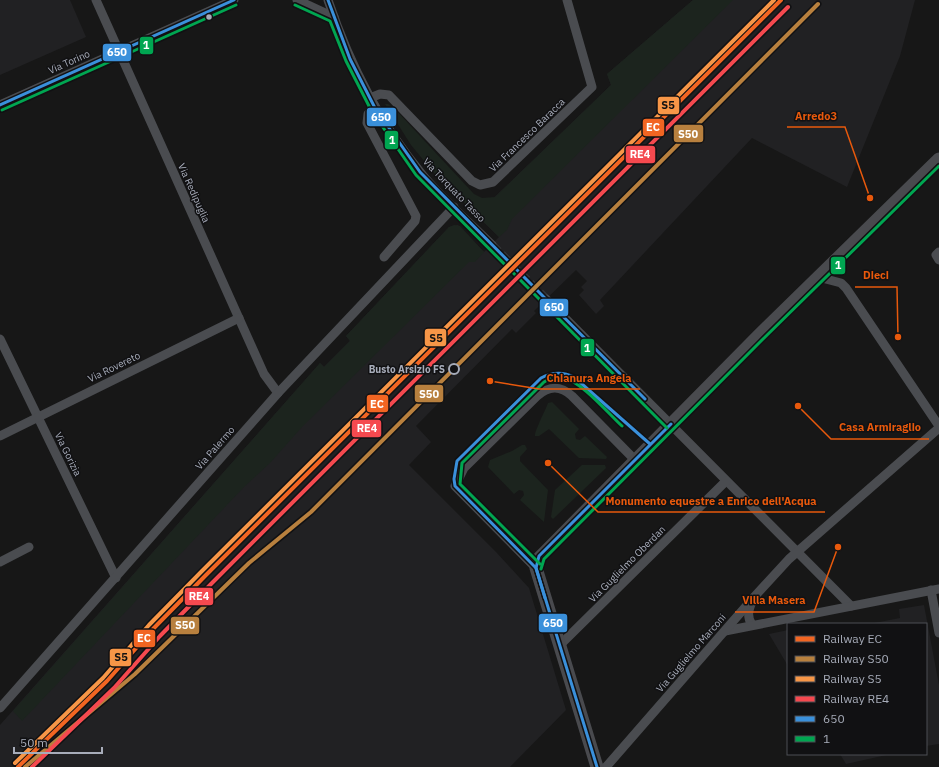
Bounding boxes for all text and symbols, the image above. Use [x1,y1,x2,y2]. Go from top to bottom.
unlabelled marker [204,12,214,22]
line badge: 1 [139,36,154,55]
text: 1 [143,38,150,52]
line badge: 650 [102,43,132,62]
text: 650 [107,45,127,59]
street label: Via Torino [46,47,92,77]
street label: Via Francesco Baracca [486,95,568,175]
line badge: S5 [657,96,680,115]
text: S5 [661,98,675,112]
callout: Arredo3 [787,104,845,127]
line badge: 650 [366,107,397,127]
text: Arredo3 [795,109,837,123]
text: 650 [371,110,391,124]
line badge: EC [642,118,665,137]
text: EC [646,120,660,134]
line badge: S50 [673,124,704,143]
text: S50 [678,127,698,141]
line badge: 1 [384,130,399,150]
text: 1 [389,133,396,147]
line badge: RE4 [625,145,656,164]
text: RE4 [630,147,651,161]
street label: Via Torquato Tasso [420,155,488,225]
street label: Via Redipuglia [175,161,213,225]
line badge: 1 [830,256,846,275]
text: 1 [835,258,842,272]
callout: Dieci [855,264,897,287]
text: Dieci [863,268,889,282]
line badge: 650 [539,298,569,317]
text: 650 [544,300,564,314]
line badge: S5 [424,328,447,347]
text: S5 [429,331,443,345]
line badge: 1 [580,338,595,357]
text: 1 [584,341,591,355]
street label: Via Rovereto [86,349,143,385]
place label: Busto Arsizio FS [369,363,445,376]
marker: Busto Arsizio FS [448,363,460,375]
callout: Chianura Angela [539,366,640,389]
text: Chianura Angela [546,371,632,385]
line badge: S50 [414,384,444,403]
text: S50 [419,387,439,401]
line badge: EC [366,394,389,413]
text: EC [370,397,384,411]
callout: Casa Armiraglio [831,416,929,439]
line badge: RE4 [351,419,382,438]
text: Casa Armiraglio [839,420,921,434]
text: RE4 [357,421,378,435]
street label: Via Palermo [192,423,238,473]
street label: Via Gorizia [52,430,85,479]
callout: Monumento equestre a Enrico dell'Acqua [598,489,825,512]
text: Monumento equestre a Enrico dell'Acqua [606,494,816,508]
street label: Via Guglielmo Oberdan [586,523,668,605]
line badge: RE4 [184,587,214,606]
text: RE4 [189,589,210,603]
callout: Villa Masera [735,589,814,612]
text: Villa Masera [742,593,806,607]
street label: Via Guglielmo Marconi [653,611,729,695]
line badge: 650 [538,613,568,633]
line badge: S50 [170,616,200,635]
text: 650 [543,616,563,630]
text: S50 [175,618,195,632]
legend [787,623,927,755]
line badge: EC [133,629,156,648]
text: EC [137,631,151,645]
text: Railway EC [823,631,882,646]
line badge: S5 [109,648,132,667]
text: S5 [114,650,128,664]
text: Railway S50 [823,651,889,666]
text: Railway S5 [823,671,882,686]
text: Railway RE4 [823,691,889,706]
text: 650 [823,711,845,726]
scale bar [14,729,102,755]
text: 1 [823,731,830,746]
text: 50 m [20,735,48,750]

